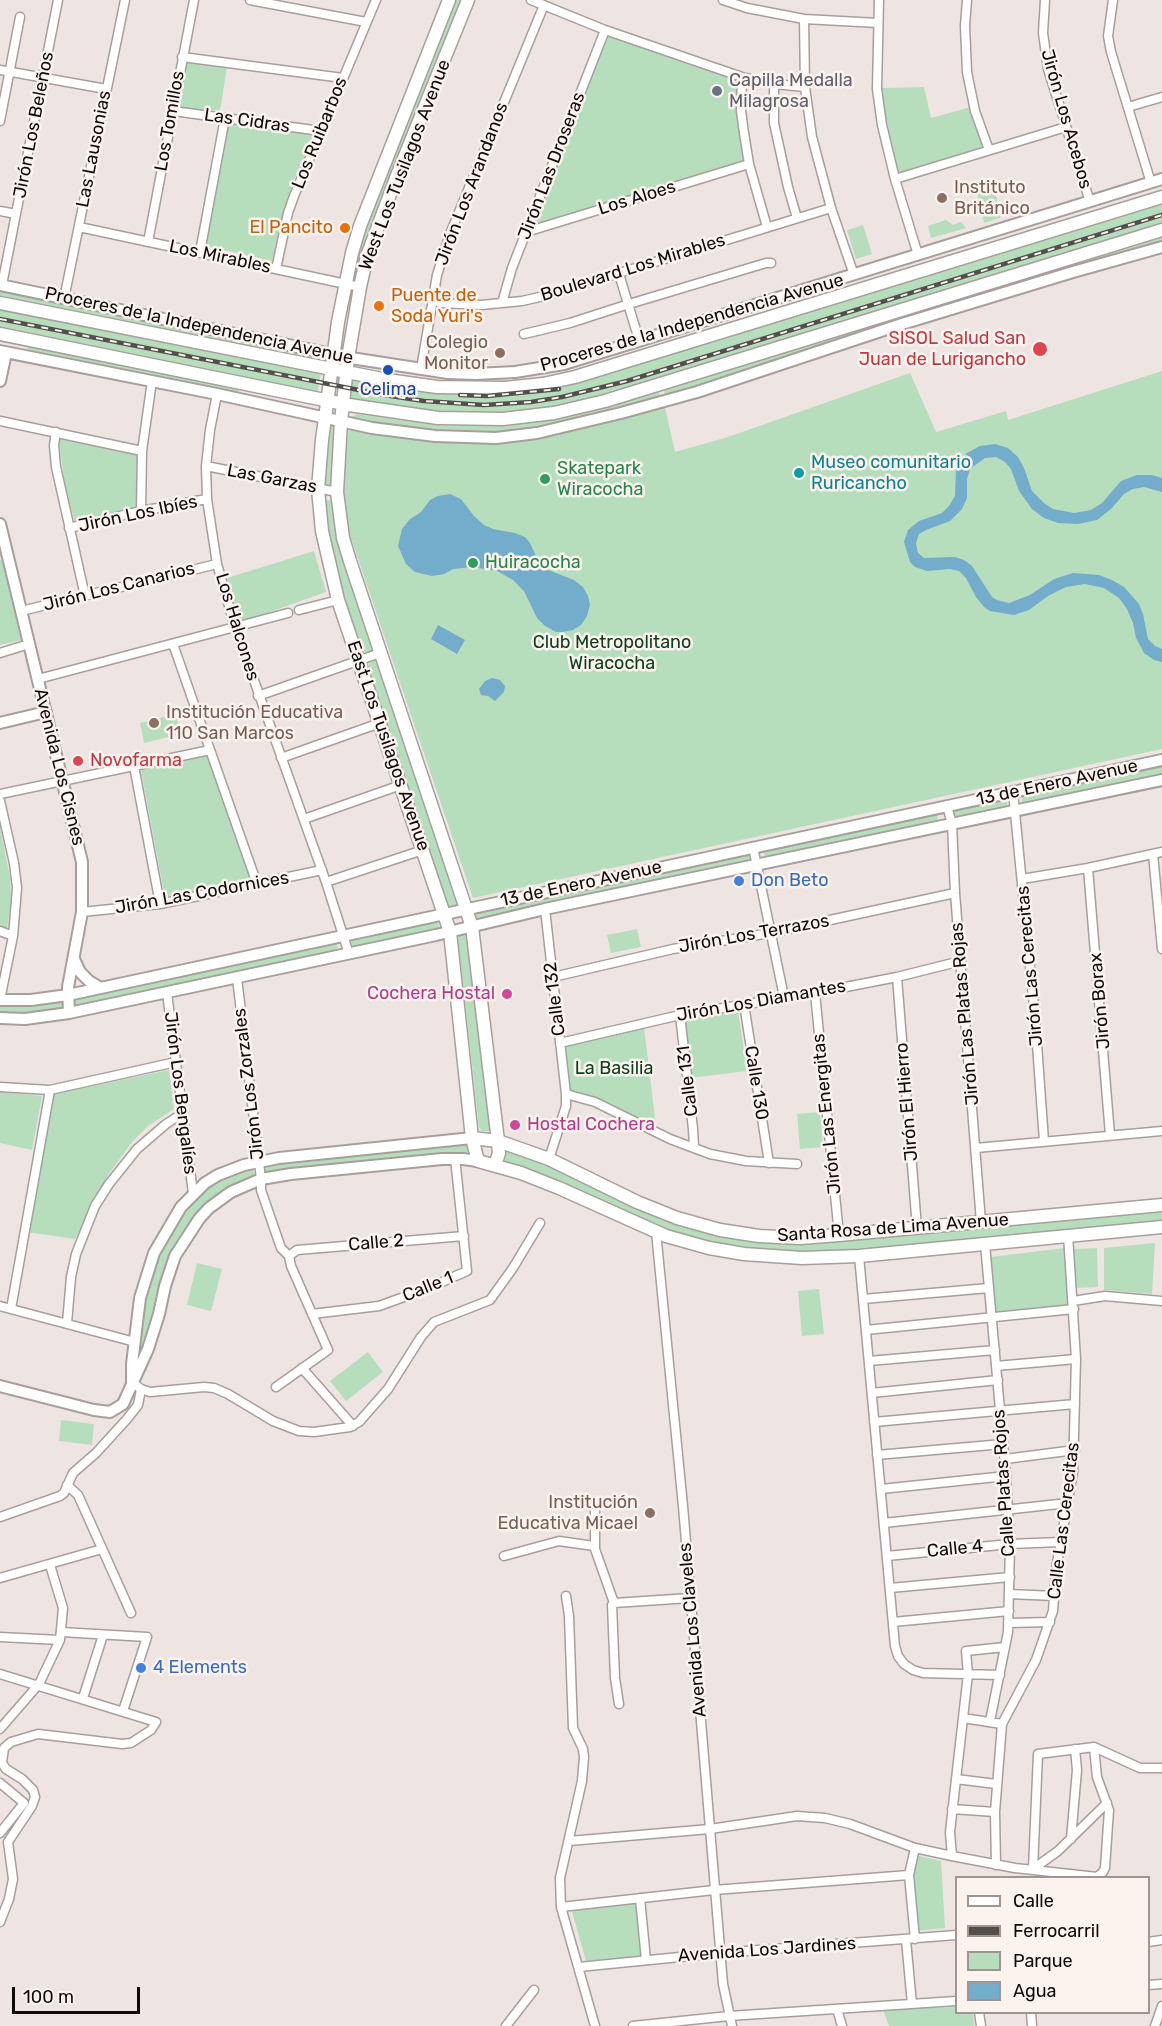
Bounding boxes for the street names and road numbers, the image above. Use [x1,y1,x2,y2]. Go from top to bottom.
street label: Jirón Los Acebos [1036,47,1096,191]
street label: Jirón Los Beleños [9,50,59,200]
street label: West Los Tusilagos Avenue [355,57,455,273]
street label: Los Tomillos [151,69,189,173]
street label: Los Ruibarbos [288,74,352,192]
street label: Las Lausonias [72,89,116,209]
street label: Jirón Las Droseras [514,89,590,243]
street label: Jirón Los Arandanos [431,100,513,268]
street label: Las Cidras [203,104,291,138]
street label: Los Aloes [596,176,678,220]
street label: Boulevard Los Mirables [538,230,728,306]
street label: Los Mirables [167,236,273,278]
street label: Proceres de la Independencia Avenue [538,269,846,377]
street label: Proceres de la Independencia Avenue [43,283,355,369]
street label: Las Garzas [225,460,319,498]
street label: Jirón Los Ibíes [76,491,200,537]
street label: Jirón Los Canarios [41,558,197,616]
street label: Los Halcones [210,571,264,683]
street label: East Los Tusilagos Avenue [342,638,434,854]
street label: Avenida Los Cisnes [29,686,89,848]
street label: 13 de Enero Avenue [974,755,1140,811]
street label: 13 de Enero Avenue [498,856,664,912]
street label: Jirón Las Codornices [113,867,291,919]
street label: Jirón Las Cerecitas [1012,885,1048,1047]
street label: Jirón Los Terrazos [677,910,831,958]
street label: Jirón Las Platas Rojas [946,922,984,1106]
street label: Jirón Borax [1085,952,1115,1050]
street label: Calle 132 [540,961,570,1037]
street label: Jirón Los Diamantes [675,975,847,1027]
street label: Jirón Los Zorzales [229,1007,269,1161]
street label: Jirón Los Bengalíes [159,1010,201,1176]
street label: Jirón Las Energitas [808,1033,846,1195]
street label: Jirón El Hierro [891,1042,923,1162]
street label: Calle 131 [673,1044,703,1118]
street label: Calle 130 [739,1044,773,1122]
street label: Santa Rosa de Lima Avenue [777,1209,1009,1247]
street label: Calle 2 [347,1230,405,1256]
street label: Calle 1 [399,1267,457,1307]
street label: Calle Platas Rojos [988,1409,1020,1557]
street label: Calle Las Cerecitas [1044,1441,1084,1601]
street label: Calle 4 [926,1535,984,1563]
street label: Avenida Los Claveles [675,1542,711,1718]
street label: Avenida Los Jardines [677,1933,857,1967]

